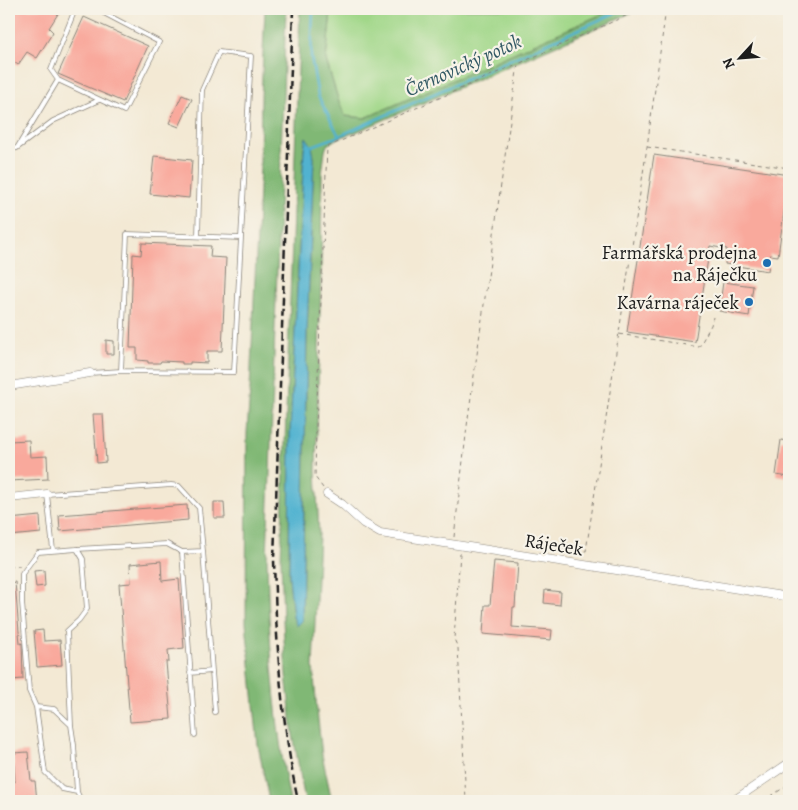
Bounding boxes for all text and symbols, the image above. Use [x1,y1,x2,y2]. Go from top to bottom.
water label: Černovický potok [401,28,526,103]
north arrow [716,32,766,82]
text: N [718,55,740,72]
place label: Farmářská prodejna na Ráječku [601,240,758,288]
marker: Farmářská prodejna na Ráječku [761,257,773,269]
place label: Kavárna ráječek [617,290,740,316]
marker: Kavárna ráječek [743,296,755,308]
street label: Ráječek [523,528,586,563]

